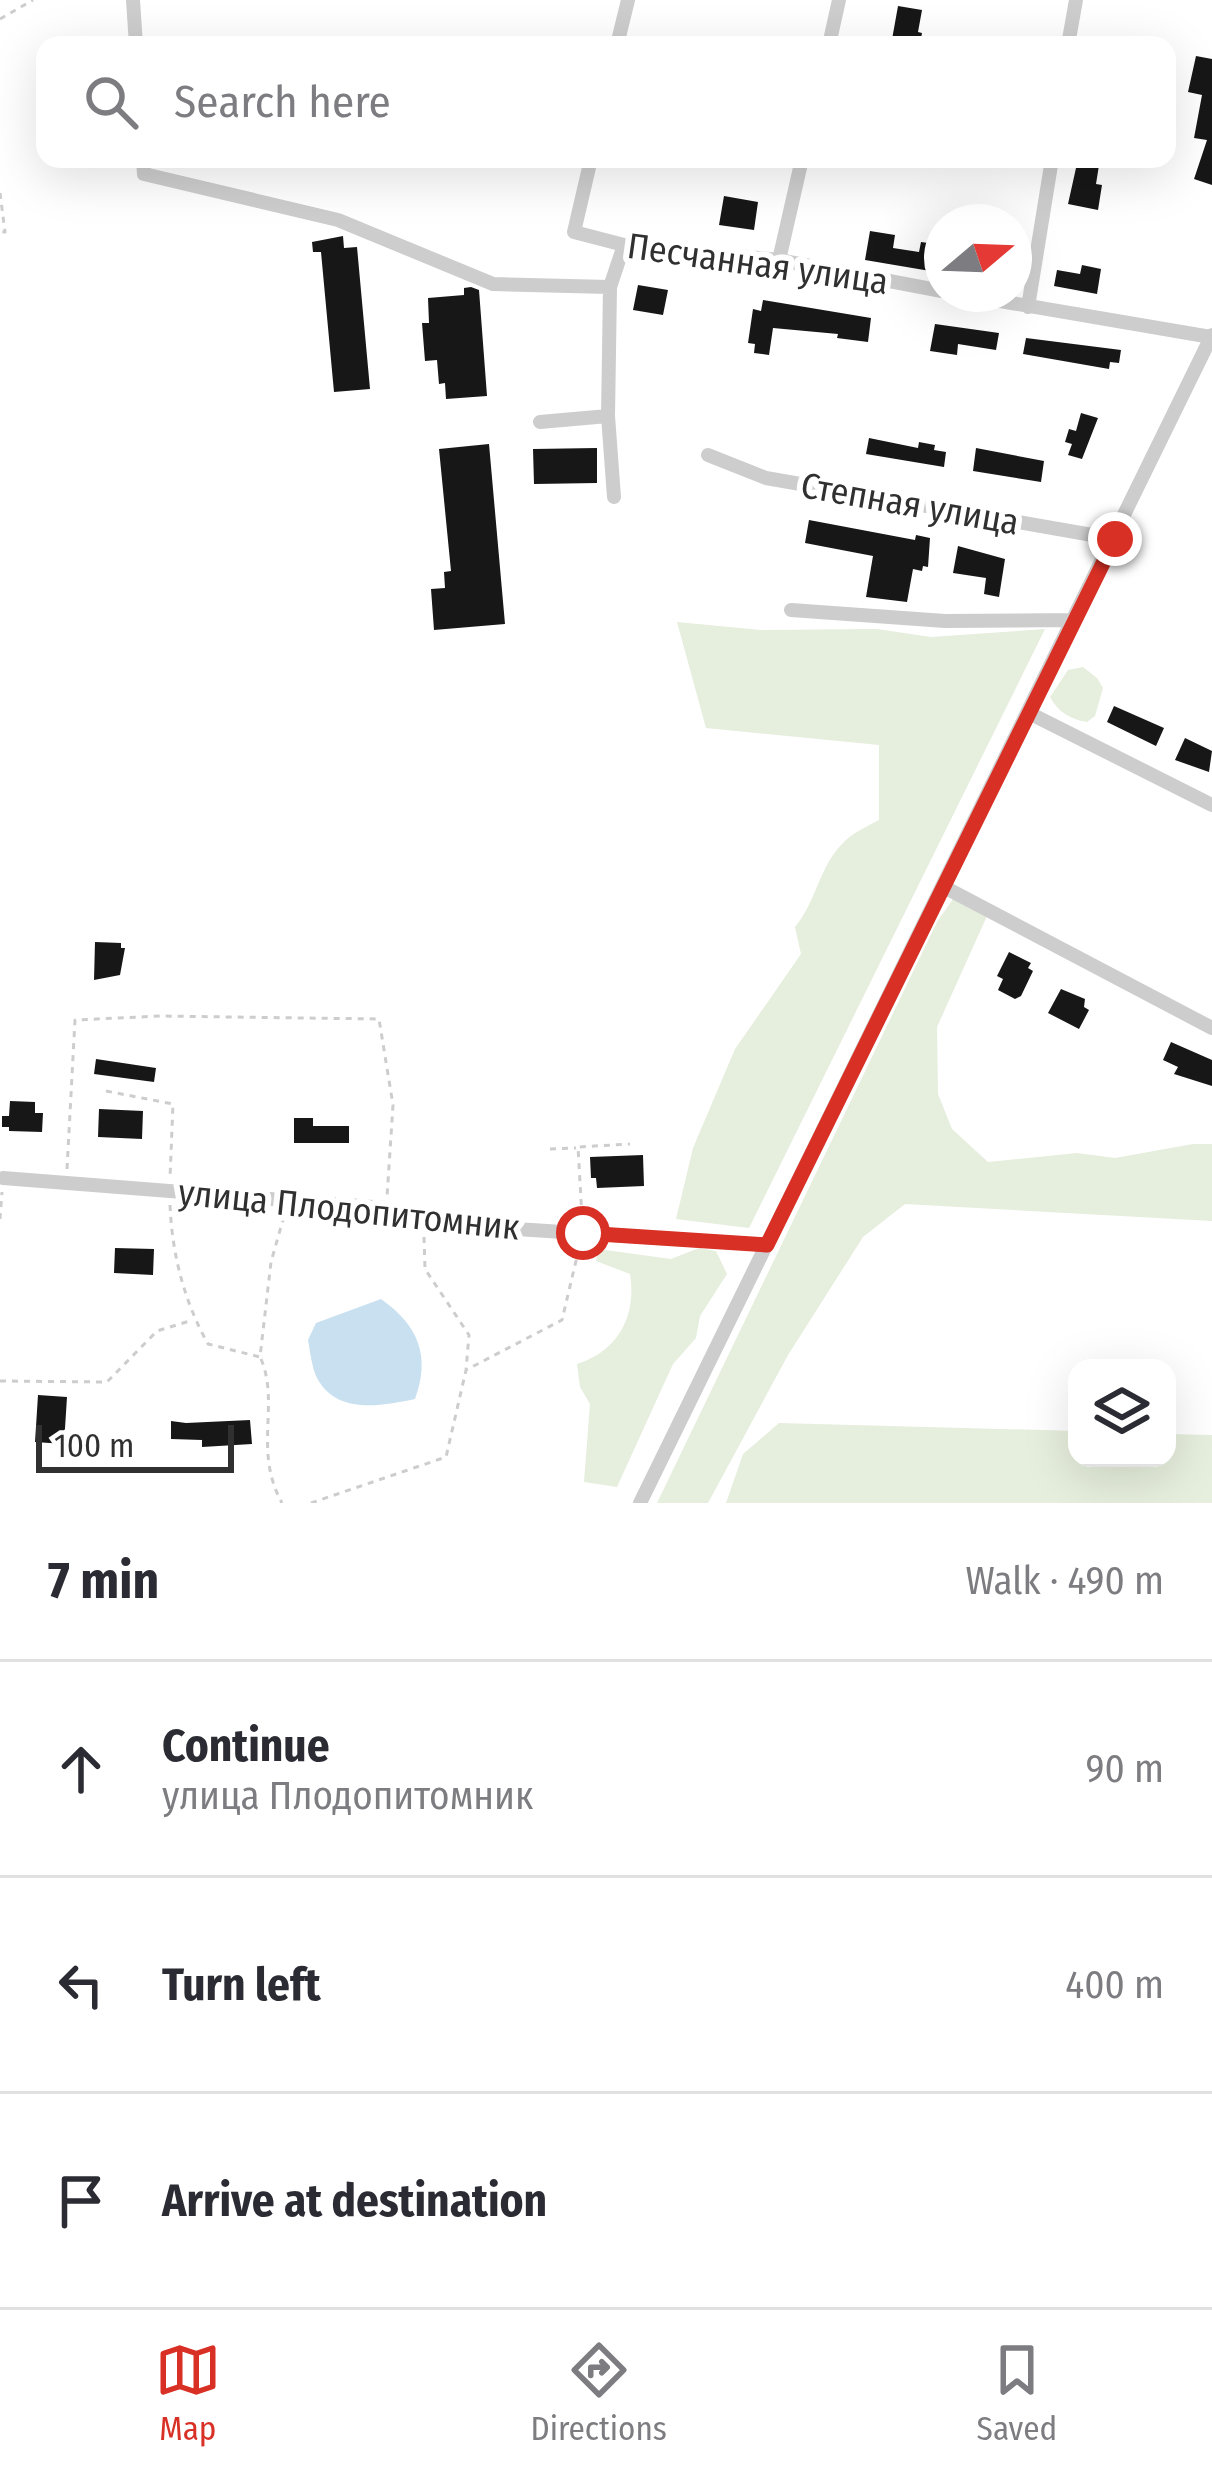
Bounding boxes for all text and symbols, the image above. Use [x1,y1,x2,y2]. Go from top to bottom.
search box [36,36,1176,168]
icon: search [78,69,144,135]
text: Search here [174,75,391,129]
north arrow [924,204,1032,312]
street label: Песчанная улица [625,224,891,304]
street label: Степная улица [798,463,1022,545]
route end [1088,512,1142,566]
street label: улица Плодопитомник [176,1170,522,1250]
route start [556,1206,610,1260]
map controls [1068,1359,1176,1467]
button: layers [1068,1359,1176,1467]
scale bar [36,1419,234,1472]
text: 100 m [54,1426,134,1466]
text: 7 min [48,1550,159,1612]
text: Walk · 490 m [966,1558,1164,1604]
text: Continue [162,1719,330,1773]
icon: ahead [48,1736,114,1802]
text: 90 m [1086,1746,1164,1792]
text: улица Плодопитомник [162,1773,533,1819]
icon: left [48,1952,114,2018]
text: Turn left [162,1958,321,2012]
text: 400 m [1065,1962,1164,2008]
icon: arrive [48,2168,114,2234]
text: Arrive at destination [162,2174,547,2228]
tab: Map [155,2337,221,2449]
tab: Directions [530,2337,667,2449]
tab: Saved [977,2337,1057,2449]

